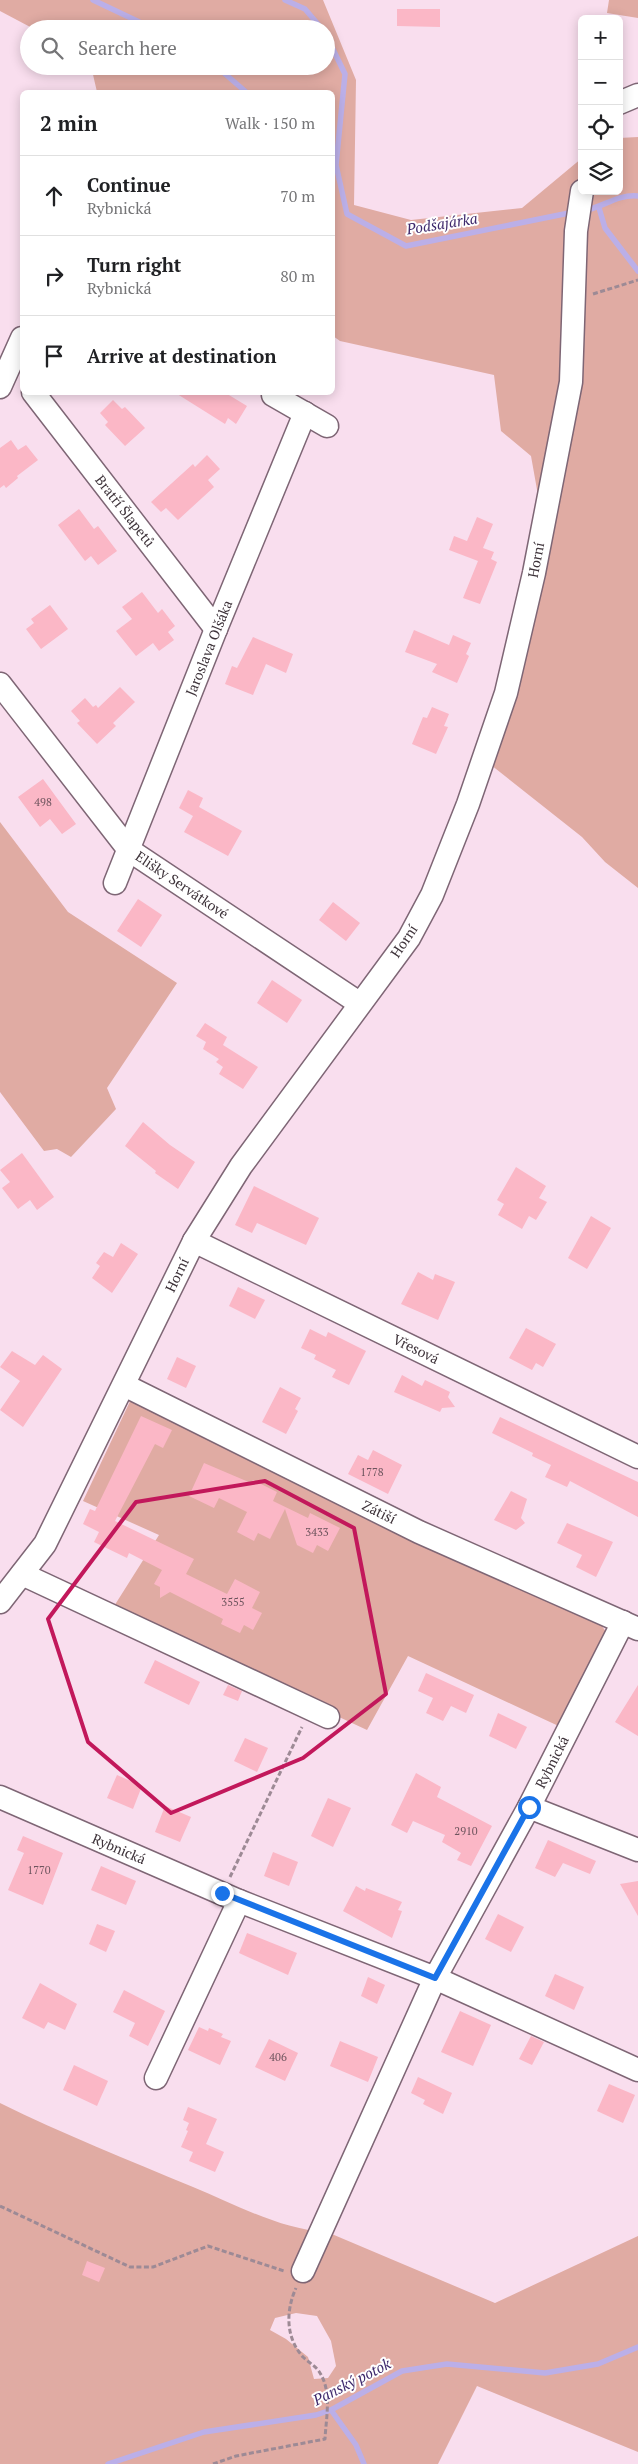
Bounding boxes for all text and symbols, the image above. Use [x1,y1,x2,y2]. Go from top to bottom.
map controls [578,15,623,195]
button: + [578,15,623,60]
search box [20,20,335,75]
icon: search [38,34,66,62]
text: Search here [78,35,177,60]
button: − [578,60,623,105]
button: locate [578,105,623,150]
text: 2 min [40,109,97,137]
text: Walk · 150 m [225,112,315,134]
button: layers [578,150,623,195]
text: Continue [87,172,171,197]
icon: ahead [40,182,68,210]
text: 70 m [280,185,315,207]
text: Rybnická [87,197,152,219]
water label: Podšajárka [404,208,479,239]
text: Turn right [87,252,181,277]
icon: right [40,262,68,290]
text: 80 m [280,265,315,287]
text: Rybnická [87,277,152,299]
icon: arrive [40,342,68,370]
text: Arrive at destination [87,343,276,368]
street label: Bratří Šlapetů [91,471,159,551]
street label: Horní [523,540,548,579]
street label: Jaroslava Olšáka [181,597,236,699]
house number: 498 [34,795,52,809]
street label: Elišky Servátkové [132,846,232,923]
street label: Horní [386,920,422,961]
street label: Horní [160,1254,193,1295]
street label: Vřesová [390,1329,442,1368]
house number: 1778 [360,1465,384,1479]
street label: Zátiší [359,1495,400,1528]
house number: 3433 [305,1525,329,1539]
house number: 3555 [221,1595,245,1609]
street label: Rybnická [530,1732,573,1791]
route start [518,1796,541,1819]
house number: 2910 [454,1824,478,1838]
street label: Rybnická [90,1829,149,1868]
house number: 1770 [27,1863,51,1877]
route end [211,1882,234,1905]
house number: 406 [269,2050,287,2064]
water label: Panský potok [308,2353,394,2410]

